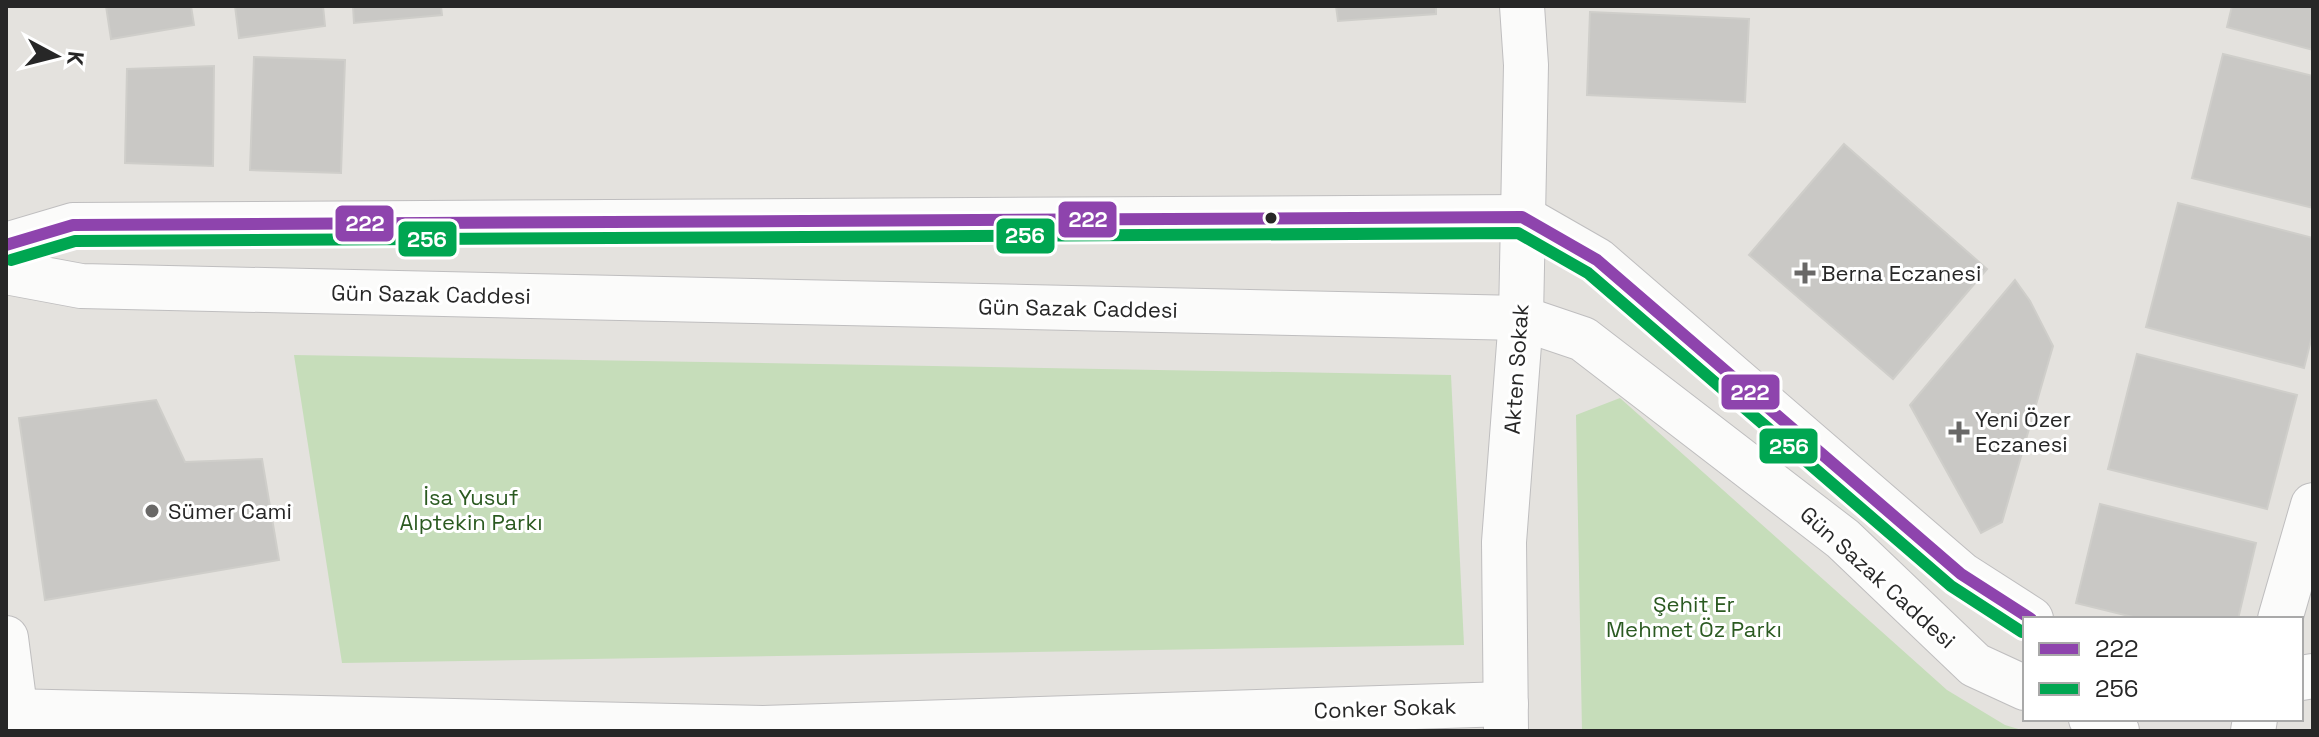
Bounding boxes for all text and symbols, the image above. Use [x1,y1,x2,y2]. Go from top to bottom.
north arrow [16,16,96,96]
text: K [61,50,91,67]
line badge: 222 [1057,200,1118,239]
line badge: 222 [334,204,395,243]
text: 222 [1068,205,1108,233]
text: 222 [345,209,385,237]
unlabelled marker [1263,210,1279,226]
line badge: 256 [995,217,1056,255]
line badge: 256 [397,220,458,258]
text: 256 [1005,221,1045,249]
text: 256 [407,225,447,253]
place label: Berna Eczanesi [1821,259,1981,287]
marker: Berna Eczanesi [1796,264,1814,282]
street label: Gün Sazak Caddesi [331,278,531,310]
street label: Gün Sazak Caddesi [978,292,1178,324]
street label: Akten Sokak [1497,303,1535,435]
line badge: 222 [1720,373,1781,411]
text: 222 [1730,378,1770,406]
place label: Yeni Özer Eczanesi [1975,405,2071,458]
marker: Yeni Özer Eczanesi [1950,423,1968,441]
line badge: 256 [1758,427,1819,465]
text: 256 [1769,432,1809,460]
park label: İsa Yusuf Alptekin Parkı [399,483,543,536]
place label: Sümer Cami [168,497,292,525]
street label: Gün Sazak Caddesi [1794,500,1962,654]
marker: Sümer Cami [143,502,161,520]
park label: Şehit Er Mehmet Öz Parkı [1606,590,1782,643]
legend [2023,617,2303,721]
text: 222 [2095,633,2138,664]
text: 256 [2095,673,2139,704]
street label: Conker Sokak [1313,692,1457,724]

